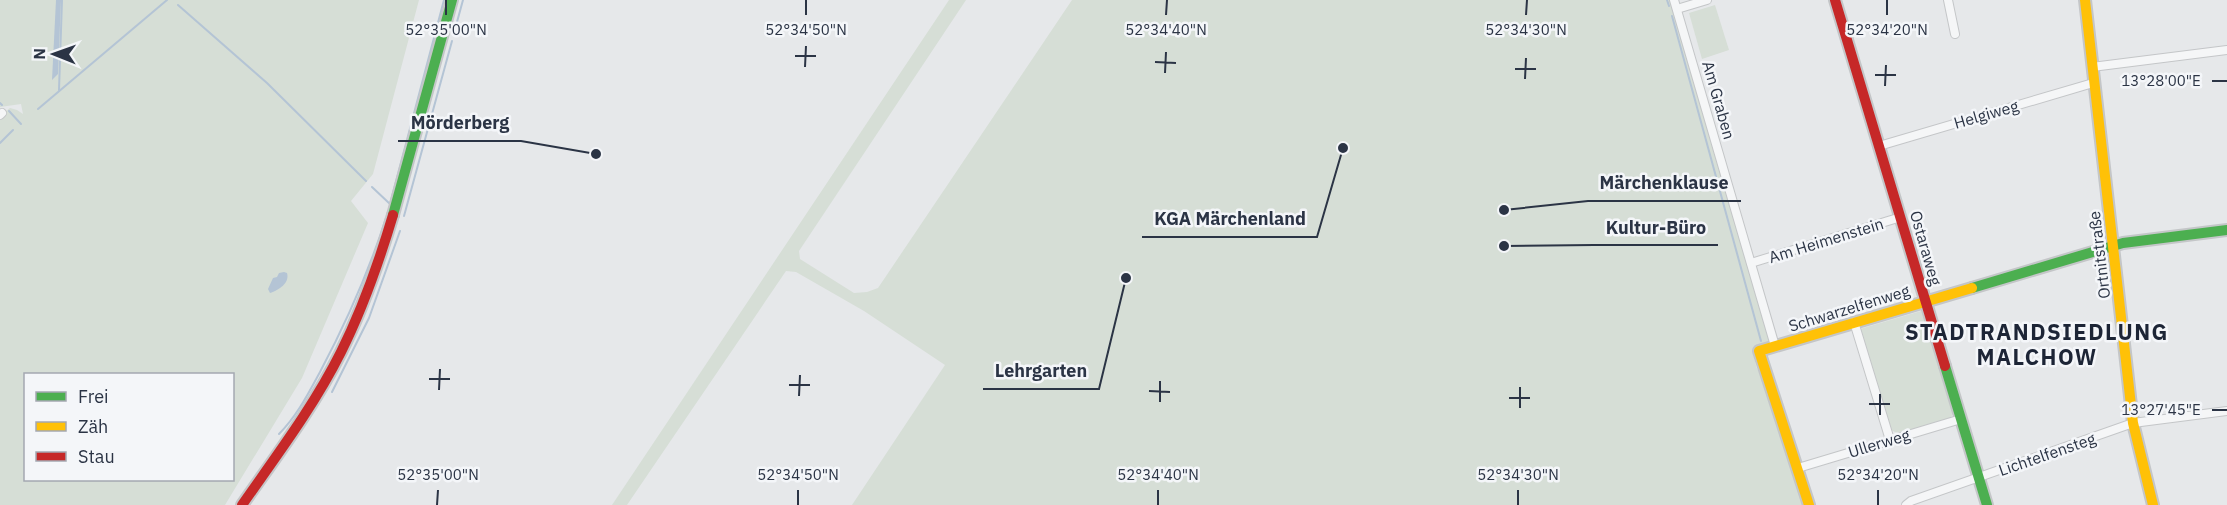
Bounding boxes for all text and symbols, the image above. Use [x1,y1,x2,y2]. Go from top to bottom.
text: 52°35'00"N [405,20,487,39]
text: 52°34'50"N [765,20,847,39]
text: 52°34'40"N [1125,20,1207,39]
text: 52°34'30"N [1485,20,1567,39]
text: 52°34'20"N [1846,20,1928,39]
north arrow [24,24,84,84]
text: N [29,48,49,60]
street label: Am Graben [1698,58,1740,142]
text: 13°28'00"E [2121,71,2201,90]
street label: Helgiweg [1951,95,2021,133]
callout: Mörderberg [398,105,521,141]
text: Mörderberg [411,111,509,134]
callout: Märchenklause [1588,165,1741,201]
text: Märchenklause [1599,171,1729,194]
callout: KGA Märchenland [1142,201,1317,237]
text: KGA Märchenland [1154,207,1306,230]
street label: Ostaraweg [1906,208,1946,288]
callout: Kultur-Büro [1594,209,1718,245]
street label: Ortnitstraße [2084,210,2114,300]
street label: Am Heimenstein [1766,213,1886,267]
text: Kultur-Büro [1606,216,1706,239]
street label: Schwarzelfenweg [1786,280,1913,336]
district label: STADTRANDSIEDLUNG MALCHOW [1905,317,2169,371]
callout: Lehrgarten [983,353,1099,389]
text: Lehrgarten [995,359,1087,382]
legend [24,373,234,481]
text: Frei [78,385,109,408]
text: 13°27'45"E [2121,400,2201,419]
text: Zäh [78,415,108,438]
street label: Ullerweg [1846,424,1913,462]
street label: Lichtelfensteg [1996,428,2099,480]
text: Stau [78,445,115,468]
text: 52°35'00"N [397,465,479,484]
text: 52°34'50"N [757,465,839,484]
text: 52°34'40"N [1117,465,1199,484]
text: 52°34'30"N [1477,465,1559,484]
text: 52°34'20"N [1837,465,1919,484]

